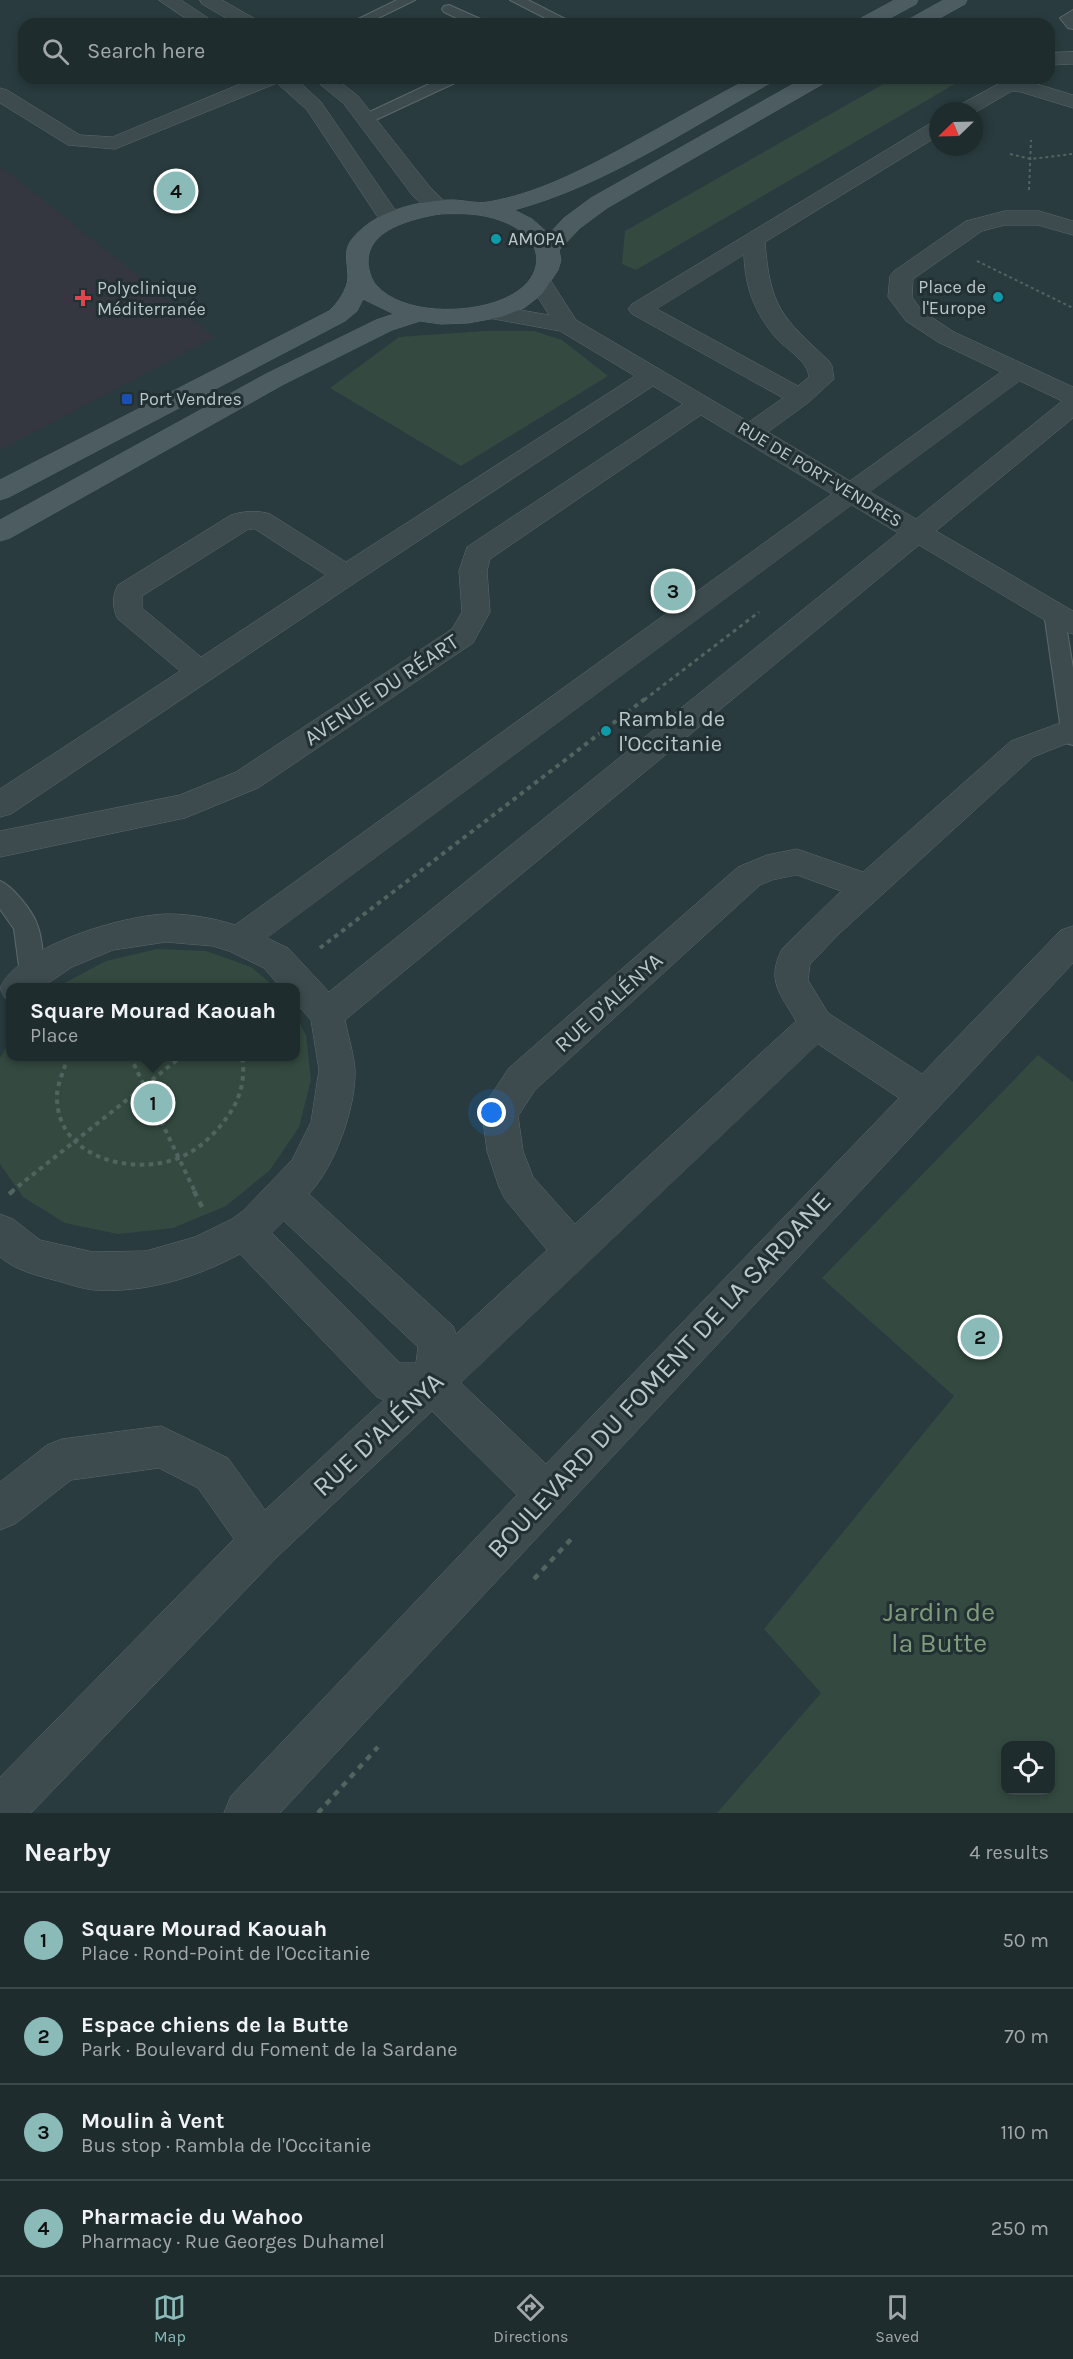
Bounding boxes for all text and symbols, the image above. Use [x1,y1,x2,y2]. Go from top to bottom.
search box [18,18,1055,84]
icon: search [39,35,72,68]
text: Search here [87,38,205,64]
north arrow [929,102,983,156]
pin: 4 [156,168,195,213]
place label: AMOPA [508,228,565,250]
marker: AMOPA [489,232,503,246]
place label: Place de l'Europe [918,276,986,319]
place label: Polyclinique Méditerranée [97,277,206,320]
marker: Polyclinique Méditerranée [74,289,92,307]
marker: Place de l'Europe [991,290,1005,304]
place label: Port Vendres [139,388,242,410]
marker: Port Vendres [120,392,134,406]
street label: RUE DE PORT-VENDRES [734,416,906,532]
pin: 3 [654,568,692,614]
street label: AVENUE DU RÉART [299,628,464,751]
place label: Rambla de l'Occitanie [618,706,725,757]
marker: Rambla de l'Occitanie [599,724,613,738]
street label: RUE D'ALÉNYA [549,946,668,1058]
popup [6,983,300,1061]
text: Square Mourad Kaouah [30,998,276,1024]
text: Place [30,1024,78,1047]
pin: 1 [134,1080,172,1126]
your location [477,1098,506,1127]
street label: BOULEVARD DU FOMENT DE LA SARDANE [480,1185,838,1565]
pin: 2 [960,1314,1000,1360]
street label: RUE D'ALÉNYA [306,1365,450,1503]
park label: Jardin de la Butte [883,1596,995,1659]
map controls [1001,1741,1055,1795]
button: locate [1001,1741,1055,1795]
text: Nearby [24,1837,111,1868]
text: 4 results [969,1841,1049,1864]
text: Square Mourad Kaouah [81,1916,327,1942]
text: 1 [40,1929,47,1952]
text: 50 m [1002,1929,1049,1952]
text: Place · Rond-Point de l'Occitanie [81,1942,370,1965]
text: Espace chiens de la Butte [81,2012,349,2038]
text: 2 [37,2025,50,2048]
text: 70 m [1004,2025,1049,2048]
text: Park · Boulevard du Foment de la Sardane [81,2038,458,2061]
text: Moulin à Vent [81,2108,225,2134]
text: 3 [37,2121,50,2144]
text: 110 m [1000,2121,1049,2144]
text: Bus stop · Rambla de l'Occitanie [81,2134,371,2157]
text: Pharmacie du Wahoo [81,2204,303,2230]
text: 4 [38,2217,49,2240]
text: 250 m [991,2217,1049,2240]
text: Pharmacy · Rue Georges Duhamel [81,2230,385,2253]
tab: Map [153,2291,186,2346]
tab: Directions [493,2291,568,2346]
tab: Saved [875,2291,920,2346]

